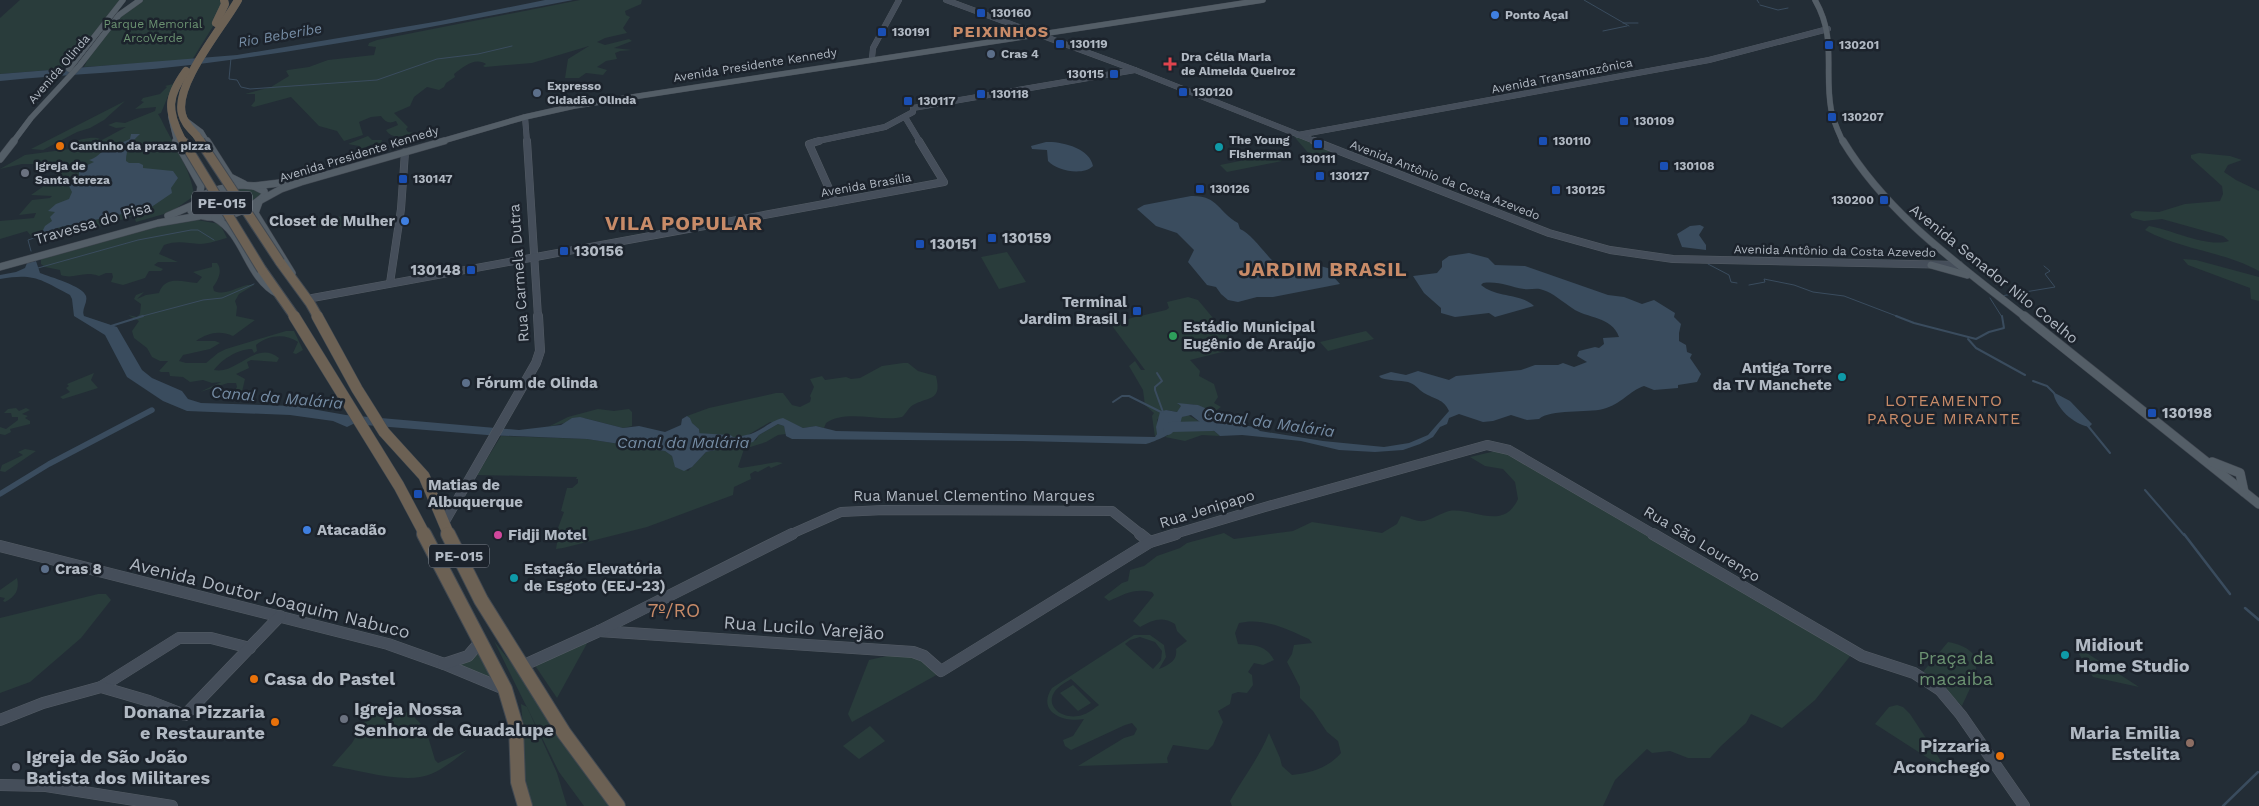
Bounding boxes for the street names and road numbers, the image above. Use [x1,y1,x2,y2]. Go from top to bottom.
street label: Avenida Olinda [25,31,93,106]
street label: Avenida Presidente Kennedy [672,45,839,85]
street label: Avenida Transamazônica [1490,55,1634,97]
street label: Avenida Presidente Kennedy [278,123,441,185]
street label: Avenida Antônio da Costa Azevedo [1348,137,1542,223]
street label: Avenida Brasília [819,170,913,200]
road number: PE-015 [192,192,252,214]
street label: Travessa do Pisa [32,198,154,248]
street label: Avenida Senador Nilo Coelho [1906,200,2082,348]
street label: Rua Carmela Dutra [505,203,533,343]
street label: Avenida Antônio da Costa Azevedo [1734,242,1936,260]
street label: Rua Jenipapo [1157,486,1257,532]
street label: Rua Manuel Clementino Marques [853,487,1095,505]
street label: Rua São Lourenço [1641,502,1763,586]
road number: PE-015 [429,544,489,568]
street label: Avenida Doutor Joaquim Nabuco [128,552,412,643]
street label: Rua Lucilo Varejão [723,611,885,644]

